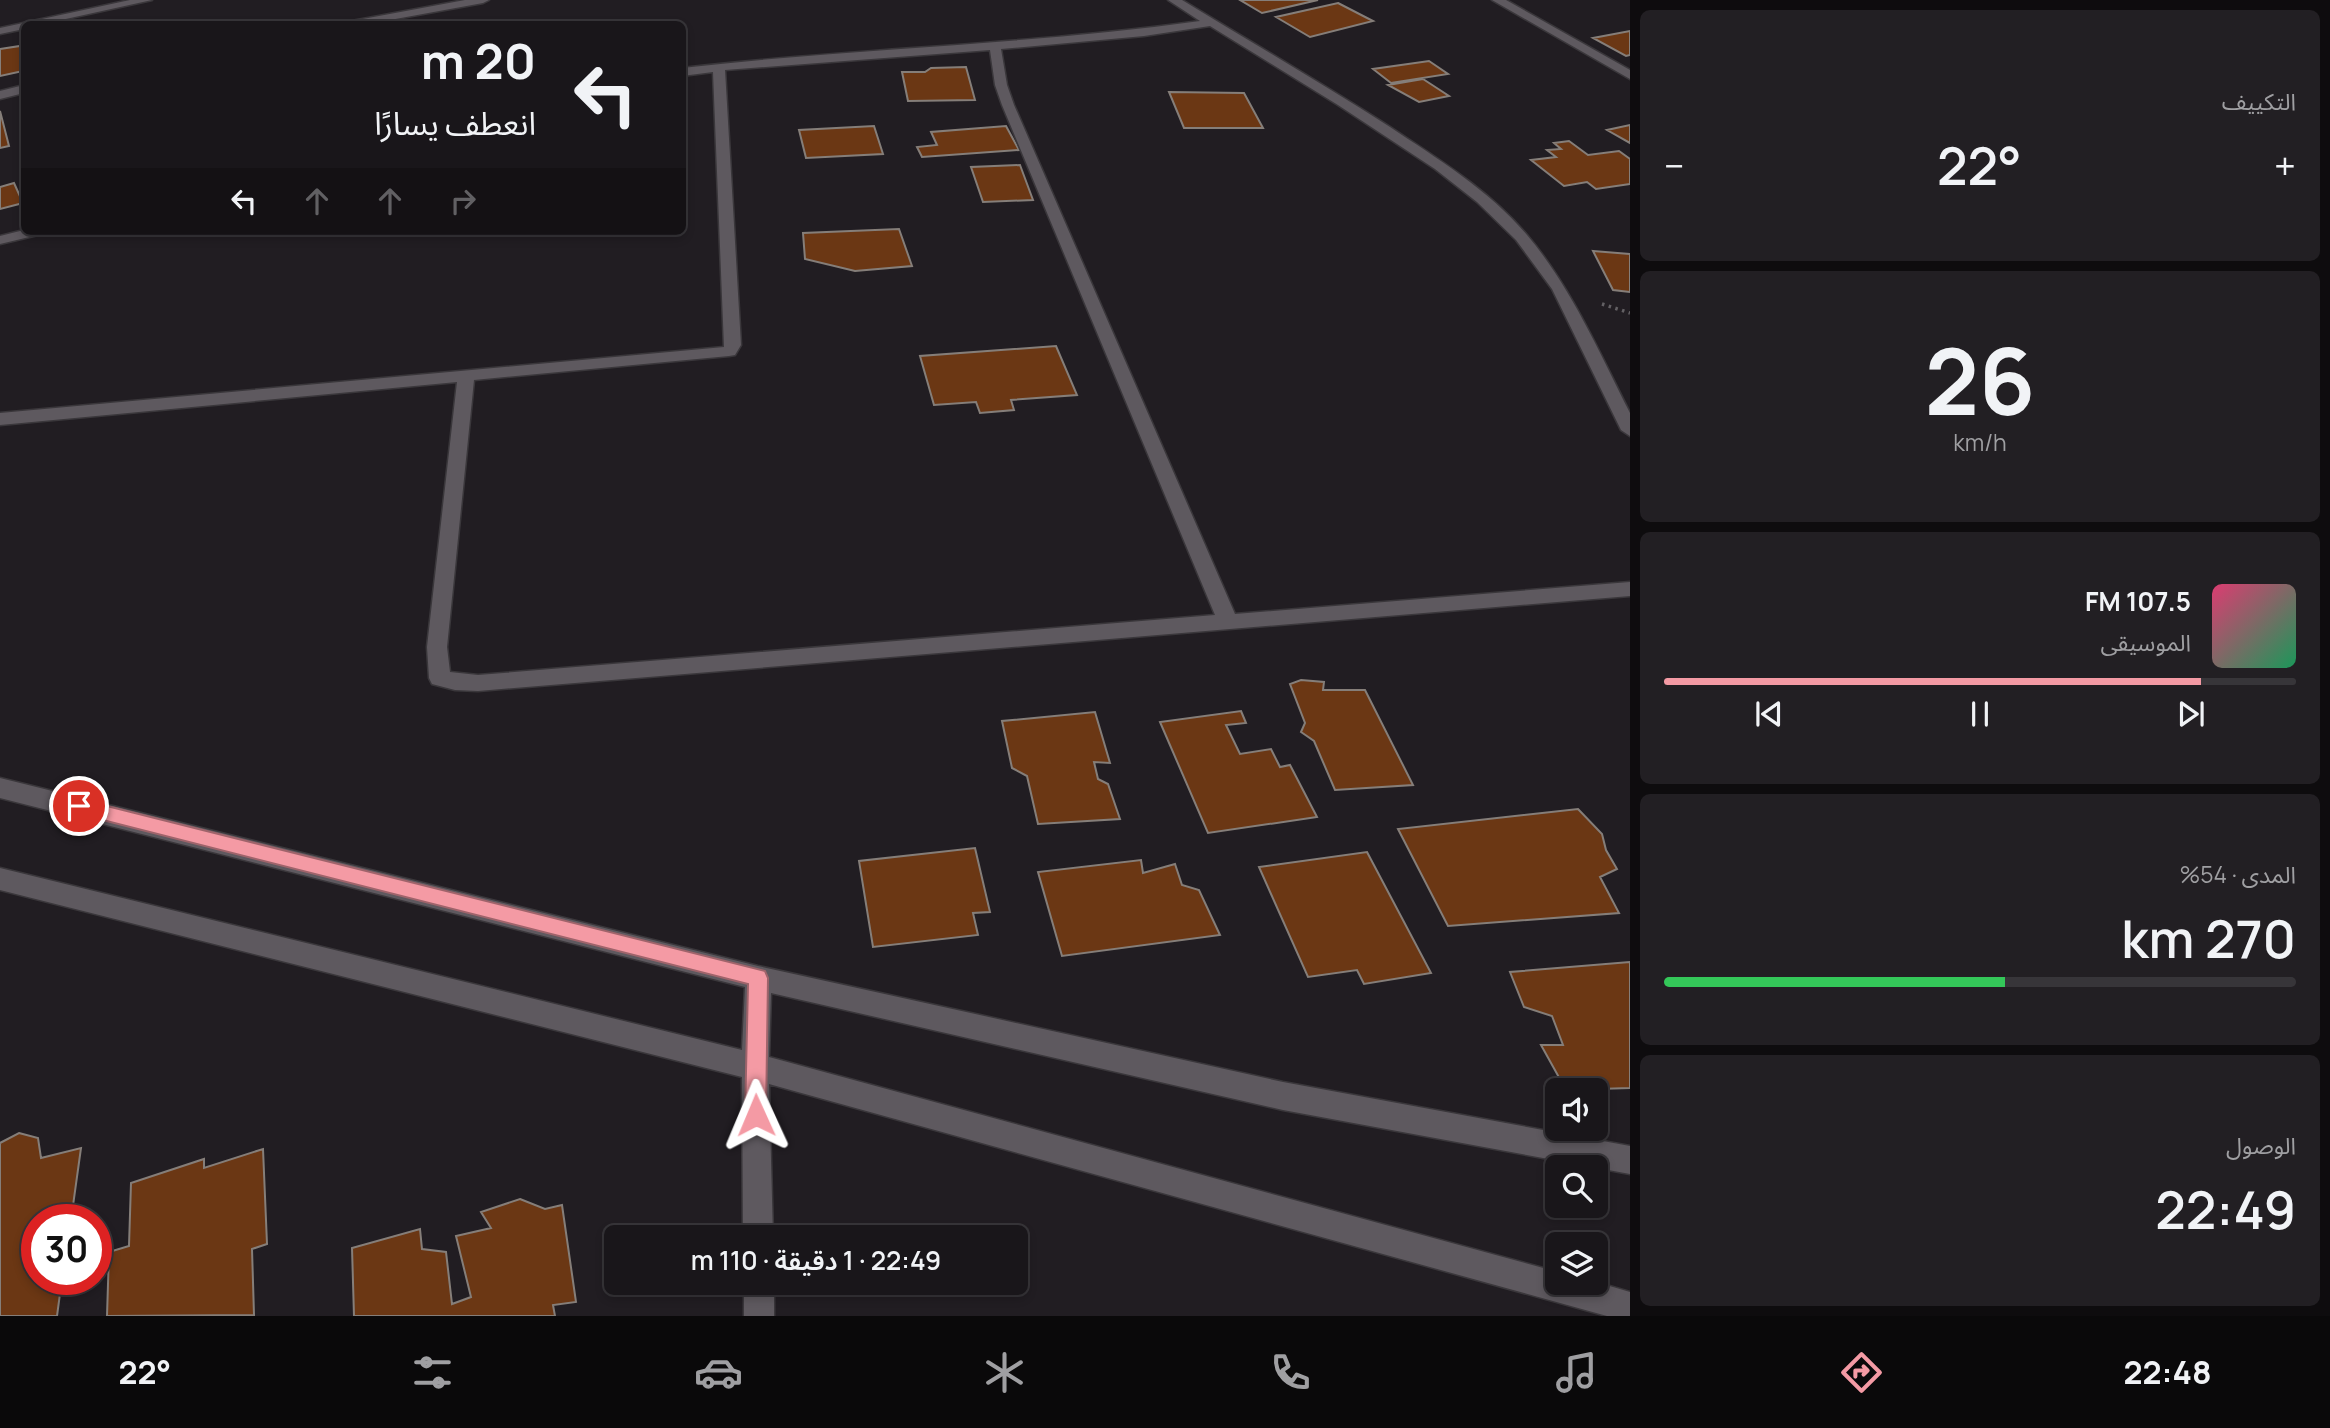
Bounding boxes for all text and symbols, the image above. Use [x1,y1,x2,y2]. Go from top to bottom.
text: 20 m [421,27,536,94]
icon: left [560,49,651,140]
text: التكييف [2222,85,2296,117]
text: انعطف يسارًا [374,101,536,145]
text: 22° [1937,130,2022,201]
text: − [1664,139,1685,191]
text: + [2274,139,2296,191]
icon: left [225,182,263,220]
icon: ahead [298,182,336,220]
icon: ahead [371,182,409,220]
icon: right [444,182,482,220]
text: 26 [1925,318,2035,442]
text: km/h [1953,426,2007,458]
text: 107.5 FM [2085,583,2191,619]
text: الموسيقى [2100,626,2191,658]
icon: previous [1750,695,1788,733]
icon: pause [1961,695,1999,733]
icon: next [2172,695,2210,733]
pin [49,776,109,836]
icon: arrive [60,787,98,825]
text: المدى · 54% [2180,858,2296,890]
text: 270 km [2121,903,2296,974]
position arrow [719,1078,793,1152]
map controls [1545,1078,1608,1295]
button: sound [1545,1078,1608,1141]
text: الوصول [2226,1129,2296,1161]
button: search [1545,1155,1608,1218]
text: 22:49 [2155,1174,2296,1245]
speed limit sign: 30 [21,1204,112,1295]
button: layers [1545,1232,1608,1295]
text: 22:49 · 1 دقيقة · 110 m [691,1242,941,1278]
icon: filters [408,1348,457,1397]
icon: car [694,1348,743,1397]
icon: climate [980,1348,1029,1397]
icon: phone [1266,1348,1315,1397]
icon: music [1552,1348,1601,1397]
icon: directions [1837,1348,1886,1397]
text: 22° [119,1350,171,1394]
text: 22:48 [2123,1350,2212,1394]

